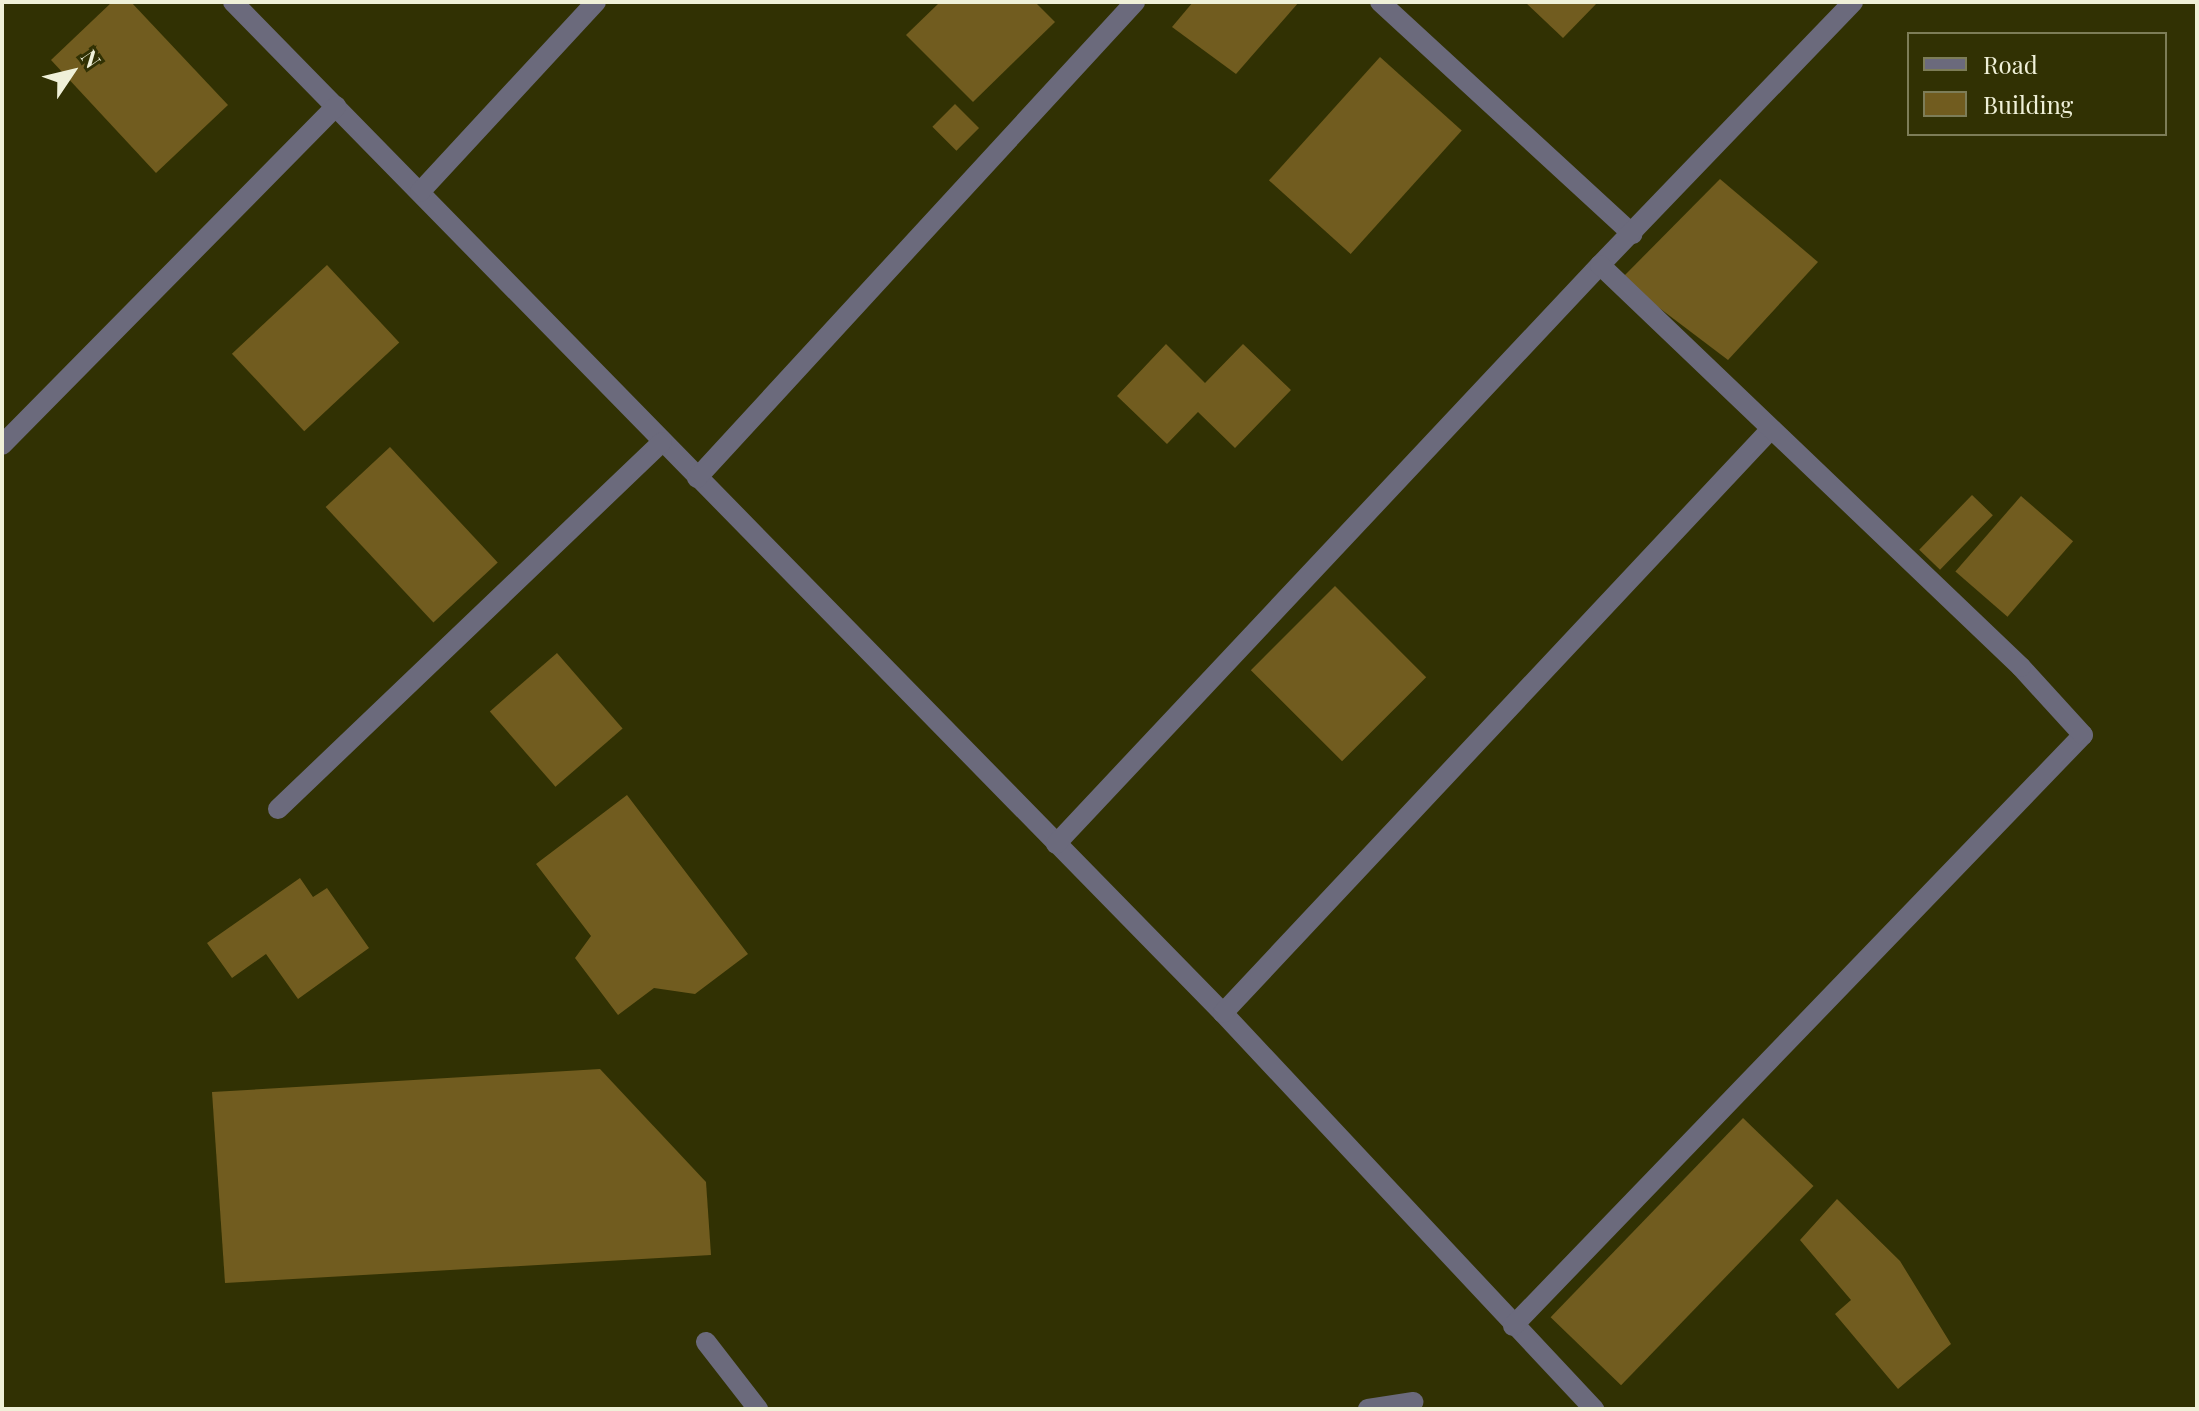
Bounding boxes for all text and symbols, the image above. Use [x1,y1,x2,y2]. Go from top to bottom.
north arrow [32,32,112,112]
legend [1907,32,2167,136]
text: N [75,43,108,73]
text: Road [1983,48,2038,80]
text: Building [1983,88,2073,120]

